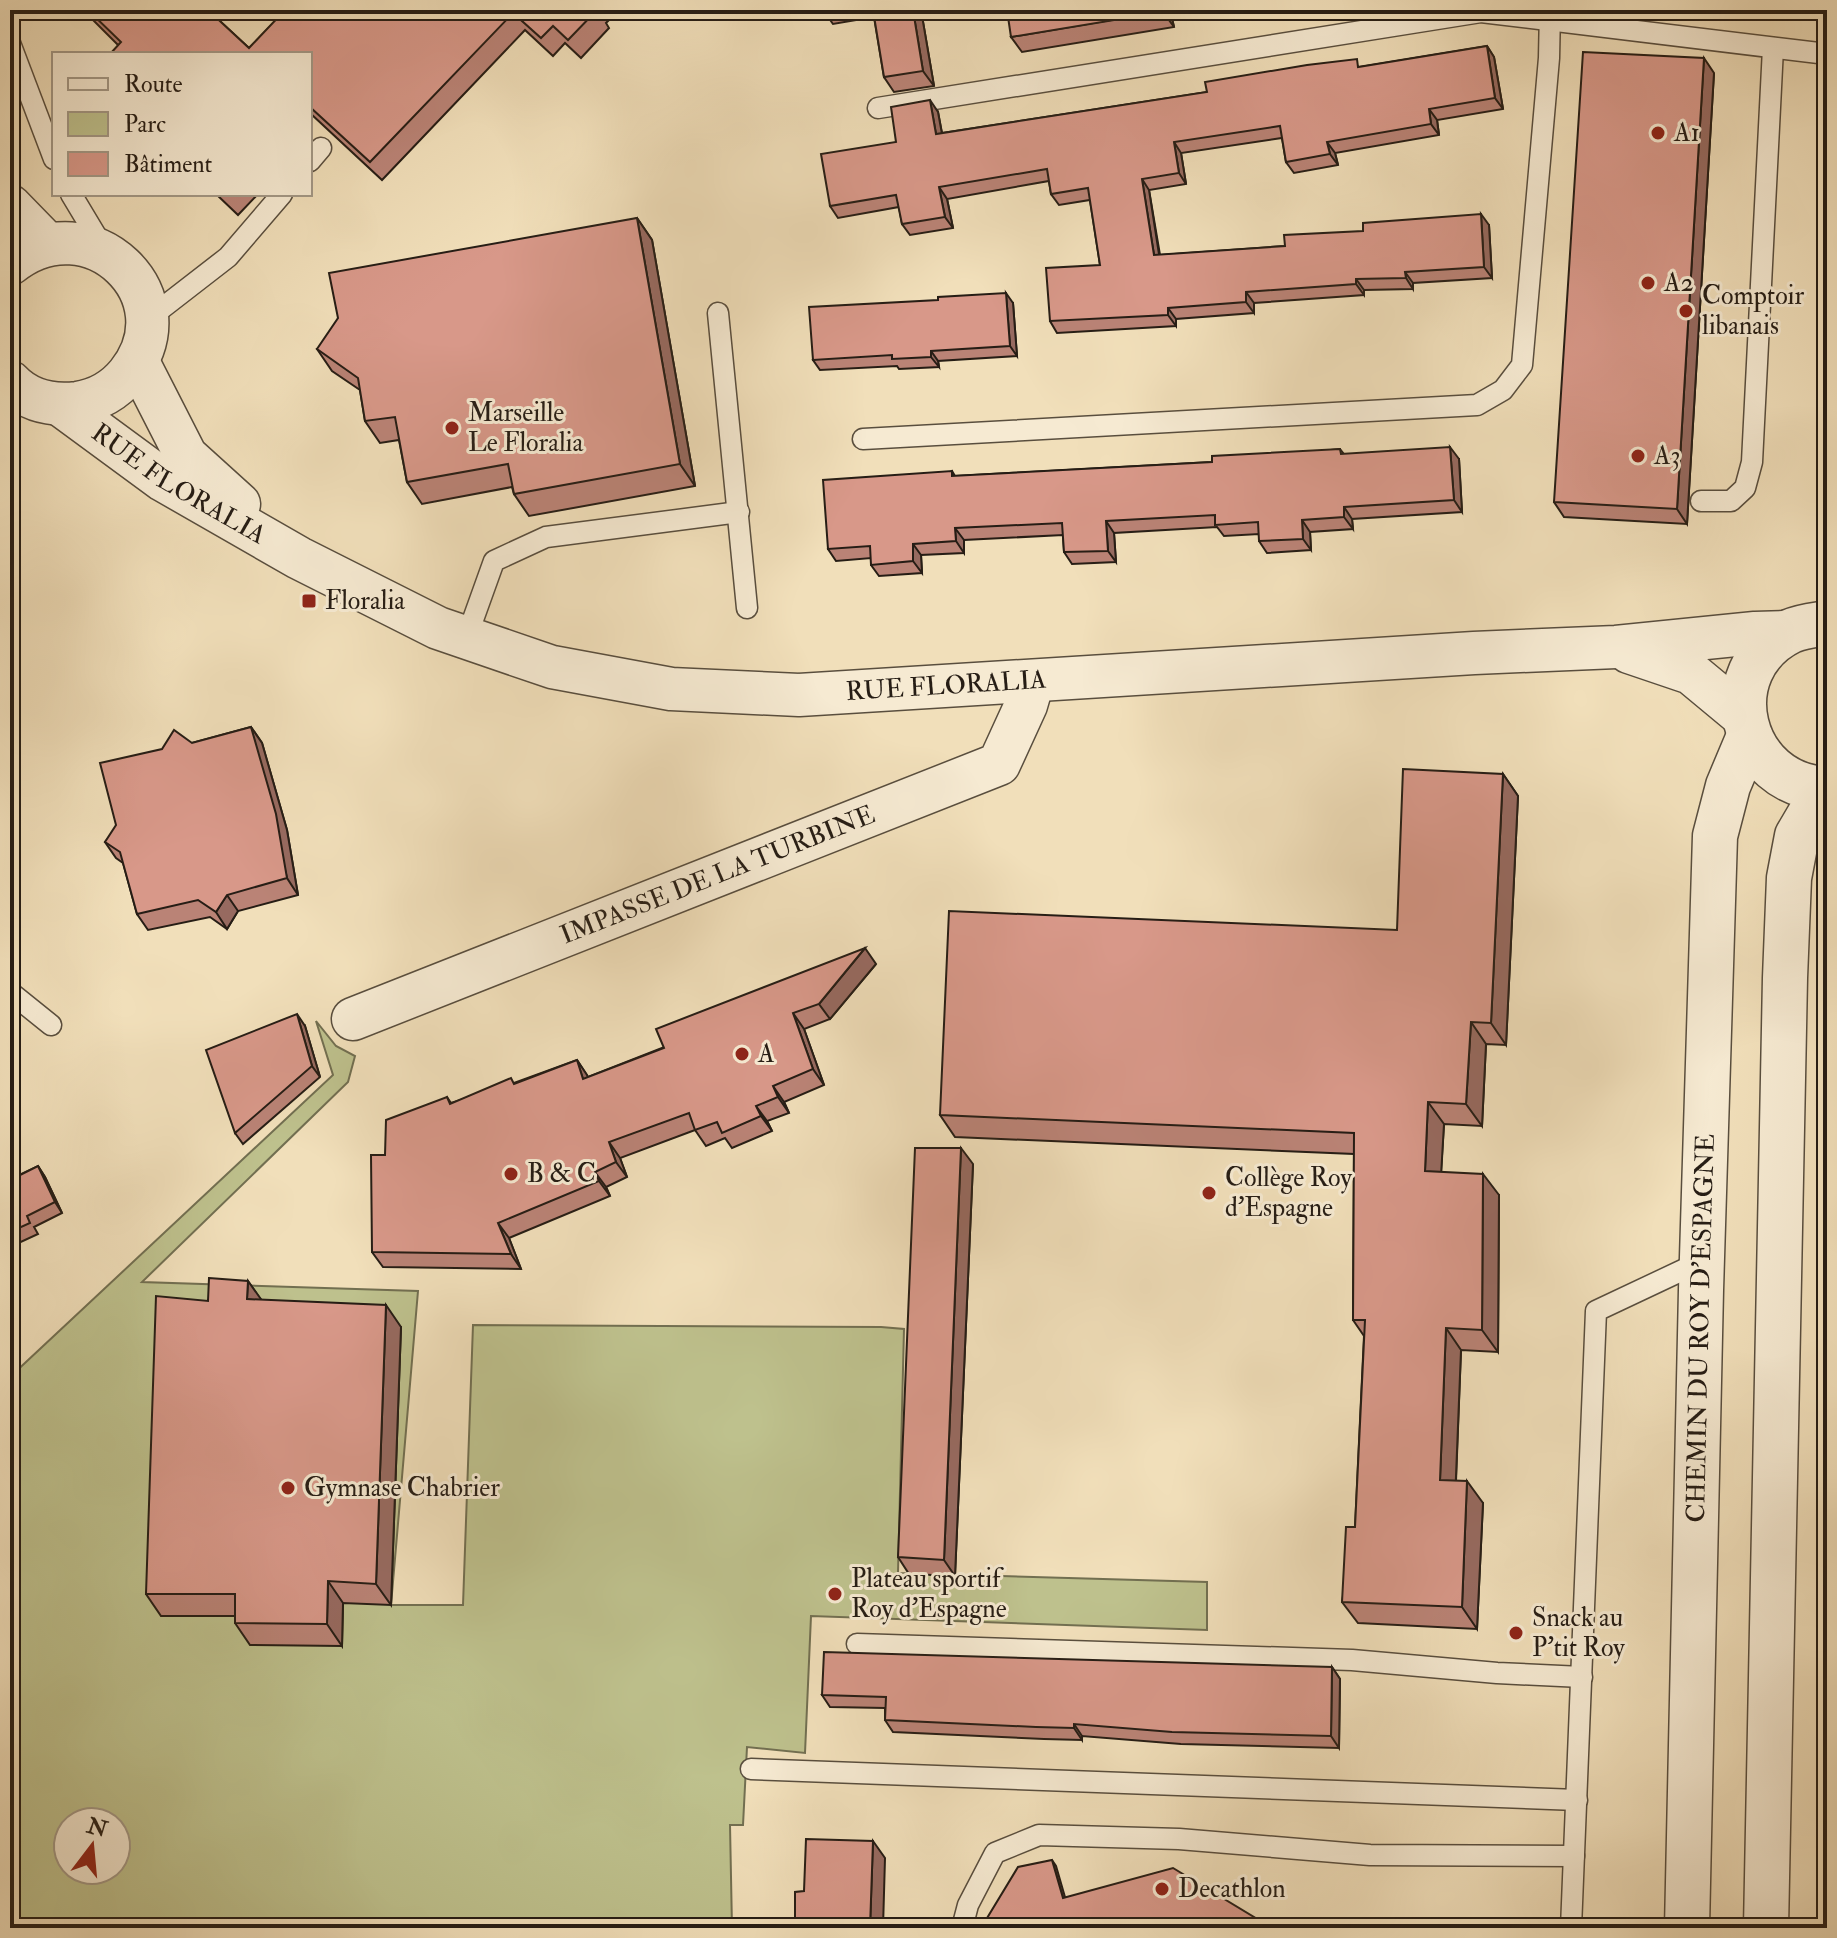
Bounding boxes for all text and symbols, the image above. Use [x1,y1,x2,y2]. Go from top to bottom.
legend [52,52,312,196]
text: Route [124,69,183,100]
text: Parc [124,109,166,140]
place label: A1 [1673,117,1700,149]
marker: A1 [1649,124,1667,142]
text: Bâtiment [124,149,213,180]
place label: A2 [1663,267,1694,299]
marker: A2 [1639,274,1657,292]
place label: Comptoir libanais [1702,280,1804,342]
marker: Comptoir libanais [1677,302,1695,320]
place label: Marseille Le Floralia [468,397,584,459]
street label: RUE FLORALIA [85,417,272,552]
marker: Marseille Le Floralia [443,419,461,437]
place label: A3 [1653,440,1681,472]
marker: A3 [1629,447,1647,465]
place label: Floralia [325,585,405,617]
marker: Floralia [300,592,318,610]
street label: RUE FLORALIA [845,664,1048,708]
street label: IMPASSE DE LA TURBINE [556,799,880,952]
place label: A [757,1038,775,1070]
marker: A [733,1045,751,1063]
street label: CHEMIN DU ROY D'ESPAGNE [1680,1133,1722,1523]
place label: B & C [527,1158,596,1190]
place label: Collège Roy d'Espagne [1225,1162,1352,1225]
marker: B & C [502,1165,520,1183]
marker: Collège Roy d'Espagne [1200,1184,1218,1202]
place label: Gymnase Chabrier [304,1472,500,1504]
marker: Gymnase Chabrier [279,1479,297,1497]
place label: Plateau sportif Roy d'Espagne [851,1563,1007,1626]
marker: Plateau sportif Roy d'Espagne [826,1585,844,1603]
place label: Snack au P'tit Roy [1532,1602,1625,1664]
marker: Snack au P'tit Roy [1507,1624,1525,1642]
north arrow [52,1806,132,1886]
text: N [83,1811,111,1844]
place label: Decathlon [1178,1873,1286,1905]
marker: Decathlon [1153,1880,1171,1898]

